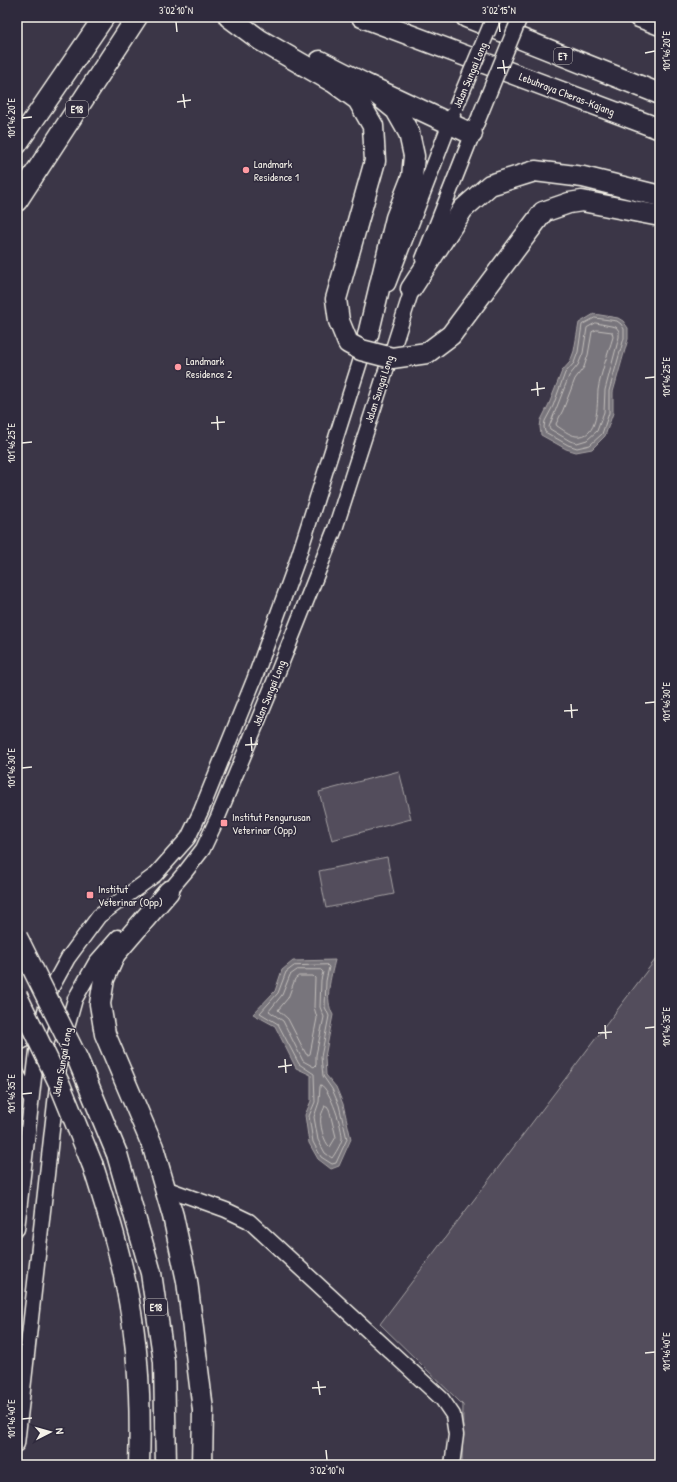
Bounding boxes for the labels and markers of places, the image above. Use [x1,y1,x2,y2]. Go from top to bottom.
place label: Landmark Residence 1 [254,157,299,184]
marker: Landmark Residence 1 [241,165,251,175]
place label: Landmark Residence 2 [186,354,232,381]
marker: Landmark Residence 2 [173,362,183,372]
place label: Institut Pengurusan Veterinar (Opp) [232,810,311,837]
marker: Institut Pengurusan Veterinar (Opp) [219,818,229,828]
place label: Institut Veterinar (Opp) [98,882,163,909]
marker: Institut Veterinar (Opp) [85,890,95,900]

